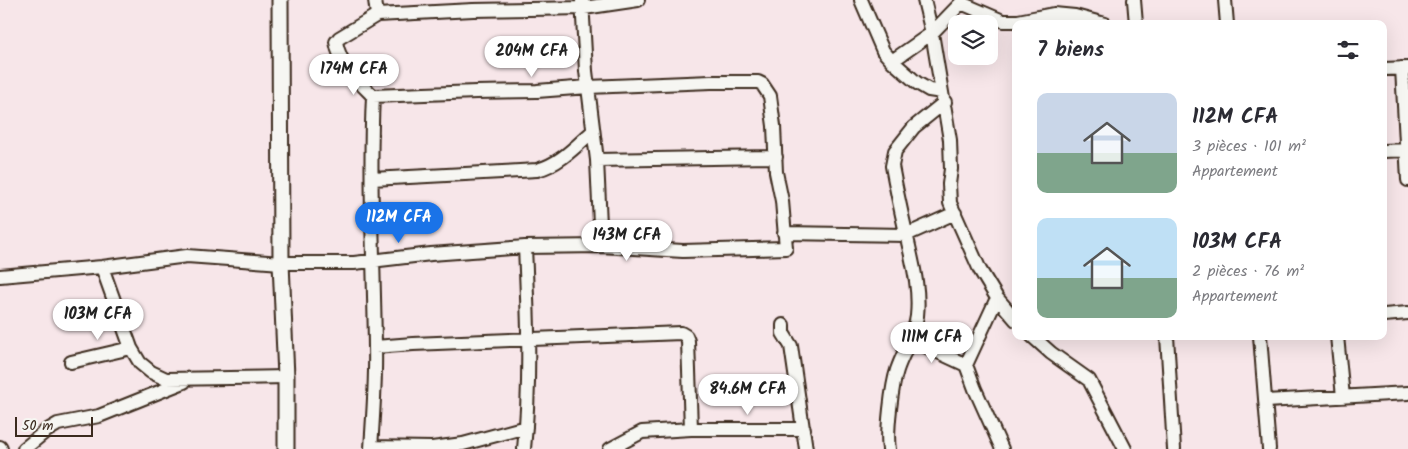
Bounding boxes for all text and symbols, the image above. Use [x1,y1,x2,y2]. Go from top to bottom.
map controls [948,15,998,65]
button: layers [948,15,998,65]
text: 7 biens [1037,34,1104,67]
pin: 204M CFA [480,36,584,78]
icon: filters [1334,36,1362,64]
text: 204M CFA [495,39,569,64]
pin: 174M CFA [302,54,406,96]
text: 174M CFA [320,57,388,82]
text: 112M CFA [1192,101,1278,134]
icon: home [1077,113,1137,173]
text: 3 pièces · 101 m² [1192,134,1306,159]
text: Appartement [1192,159,1278,184]
pin: 112M CFA [347,202,451,244]
text: 112M CFA [366,205,432,230]
pin: 143M CFA [575,220,679,262]
text: 143M CFA [592,223,662,248]
text: 103M CFA [1192,226,1282,259]
icon: home [1077,238,1137,298]
text: 2 pièces · 76 m² [1192,259,1304,284]
text: Appartement [1192,284,1278,309]
pin: 103M CFA [46,298,150,341]
text: 103M CFA [64,302,132,327]
pin: 111M CFA [880,322,984,364]
text: 111M CFA [901,325,963,350]
pin: 84.6M CFA [691,374,805,416]
text: 84.6M CFA [709,377,787,402]
scale bar [15,414,92,437]
text: 50 m [22,415,53,437]

